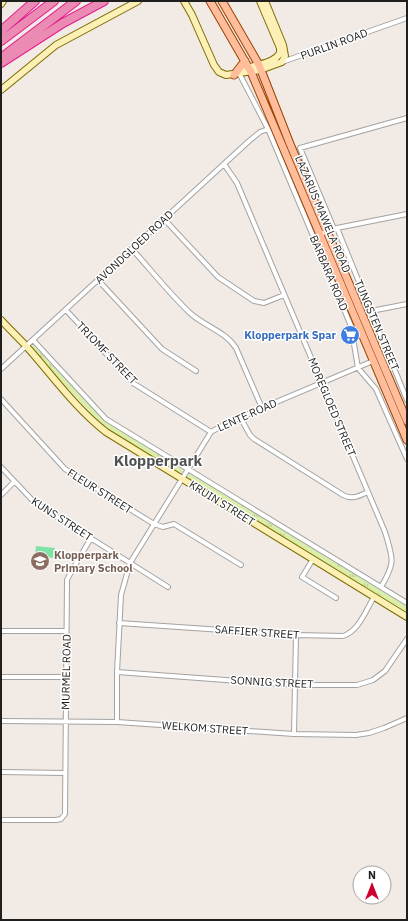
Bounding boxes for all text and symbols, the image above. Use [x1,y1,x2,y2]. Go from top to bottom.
street label: PURLIN ROAD [299,25,369,63]
street label: LAZARUS MAWELA ROAD [292,153,354,275]
street label: AVONDGLOED ROAD [92,207,176,287]
street label: BARBARA ROAD [307,233,351,313]
street label: TUNGSTEN STREET [352,278,403,373]
street label: TRIOMF STREET [74,319,141,388]
supermarket icon: Klopperpark Spar [339,324,361,346]
place label: Klopperpark Spar [244,328,337,342]
street label: MOREGLOED STREET [305,356,359,459]
street label: LENTE ROAD [215,396,279,434]
district label: Klopperpark [114,451,203,470]
street label: FLEUR STREET [65,465,136,517]
street label: KRUIN STREET [187,477,258,529]
street label: KUNS STREET [29,494,96,544]
place label: Klopperpark Primary School [54,548,133,575]
school or university icon: Klopperpark Primary School [29,550,51,572]
street label: SAFFIER STREET [214,622,301,642]
street label: MURMEL ROAD [58,634,74,710]
street label: SONNIG STREET [230,673,315,691]
street label: WELKOM STREET [161,718,249,738]
north arrow [352,865,392,905]
text: N [368,868,376,882]

